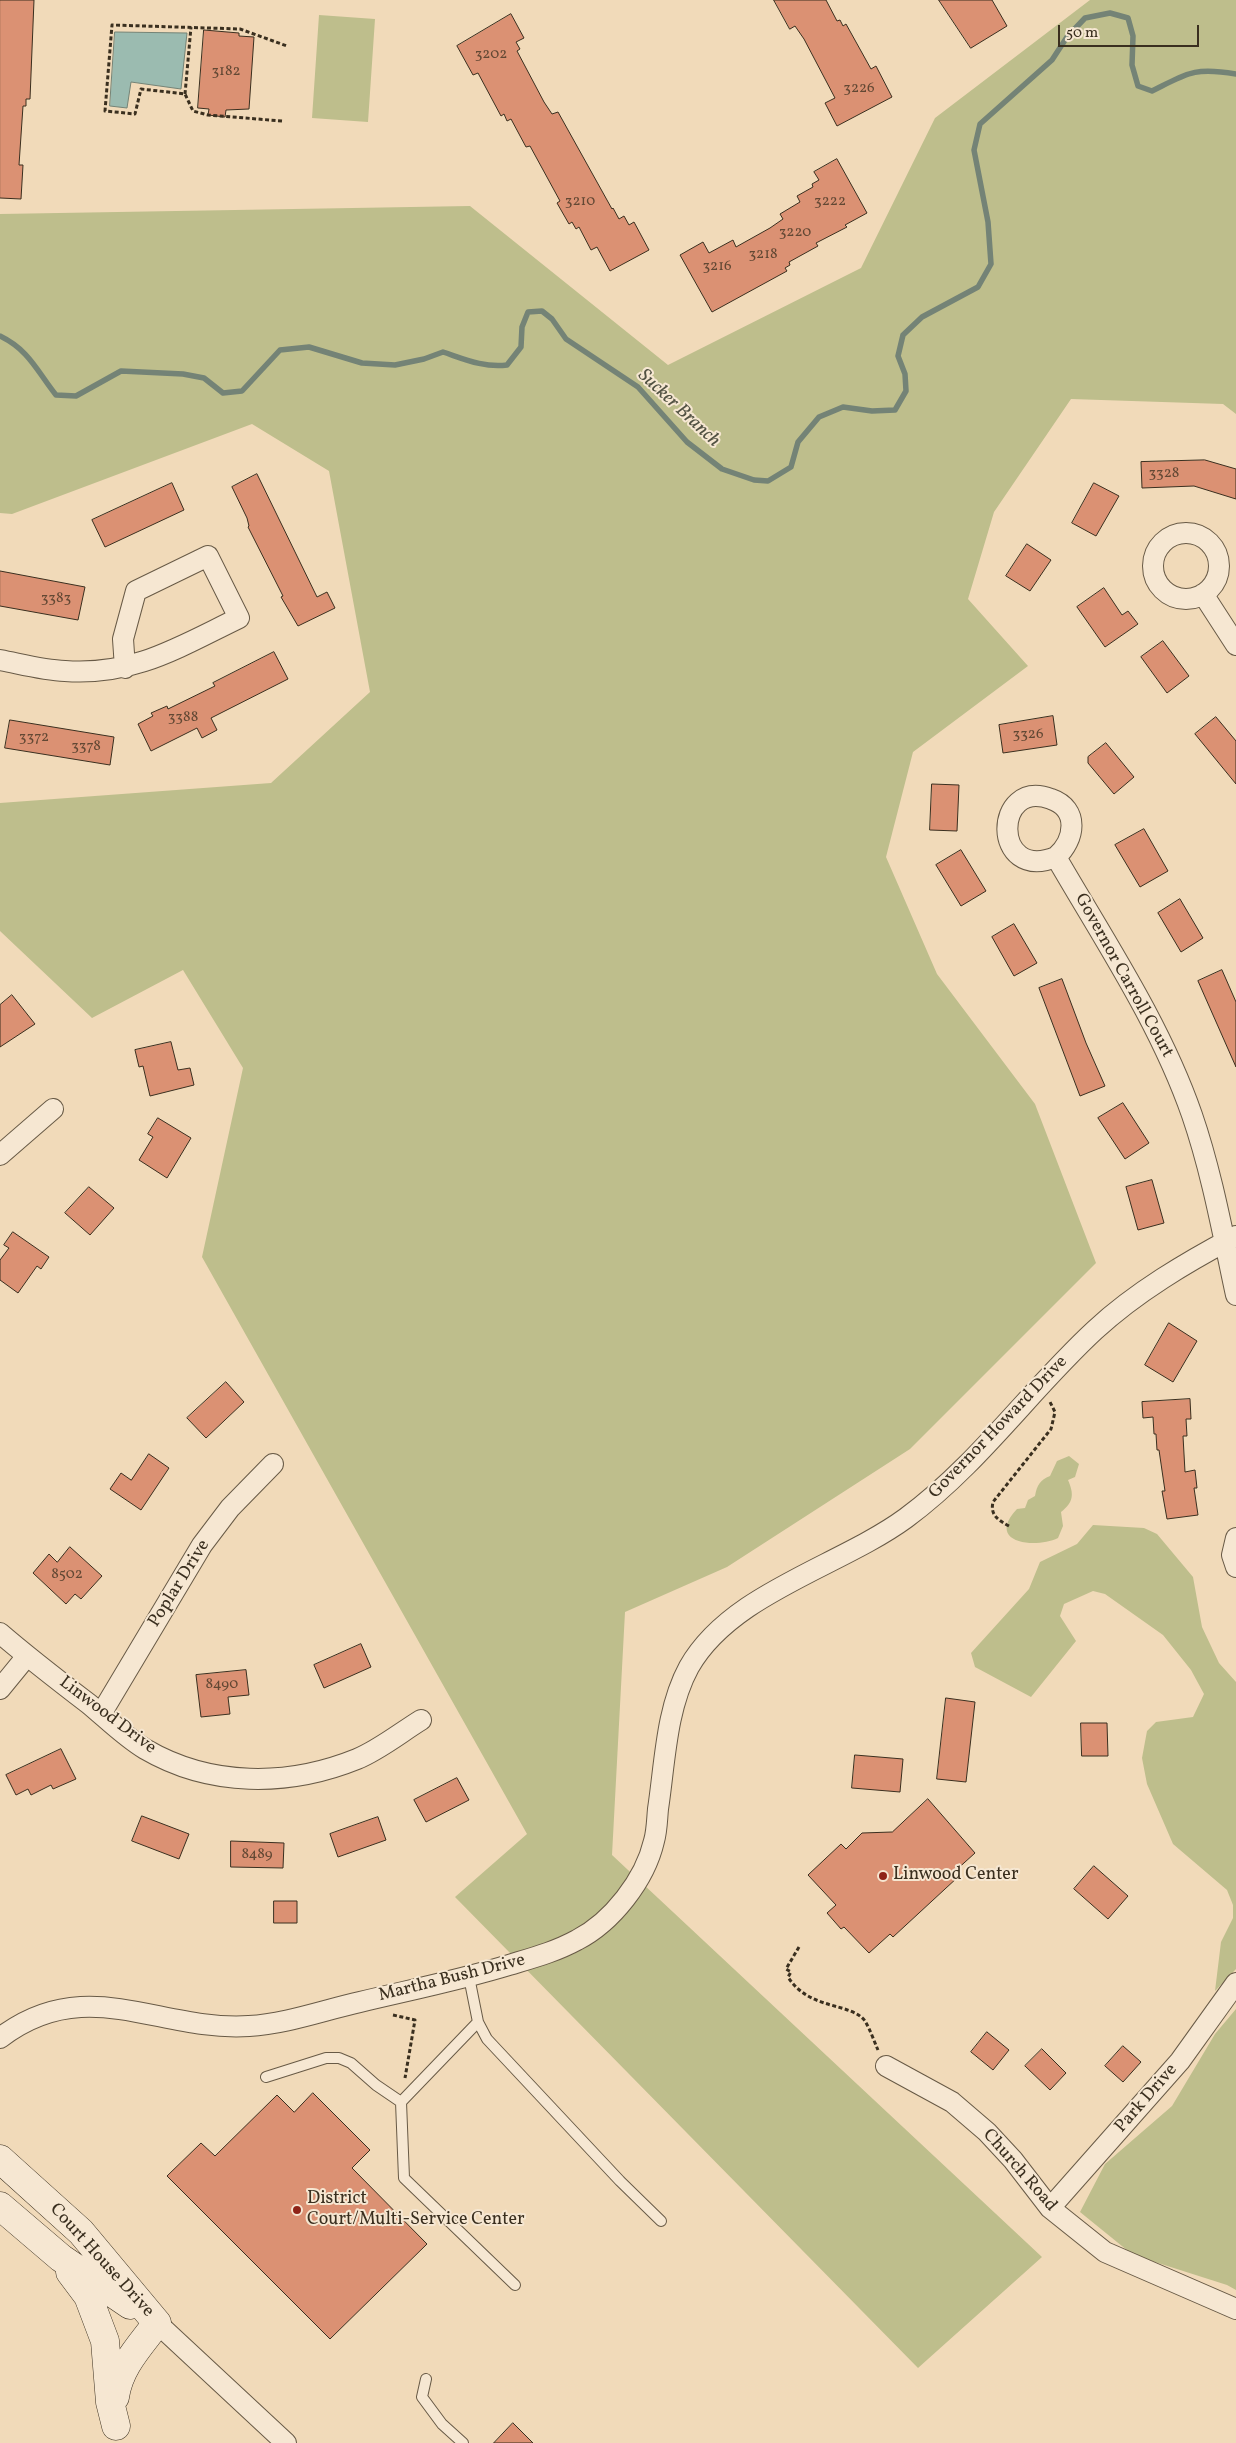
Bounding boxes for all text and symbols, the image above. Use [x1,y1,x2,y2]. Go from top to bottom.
scale bar [1061,15,1202,47]
text: 50 m [1066,23,1098,44]
house number: 3202 [475,46,507,64]
house number: 3182 [211,63,241,81]
house number: 3226 [843,80,875,98]
house number: 3210 [565,193,595,211]
house number: 3222 [814,193,846,211]
house number: 3220 [779,224,811,242]
house number: 3218 [748,246,778,264]
house number: 3216 [702,258,732,276]
water label: Sucker Branch [632,365,724,453]
house number: 3328 [1149,465,1179,483]
house number: 3383 [41,590,71,608]
house number: 3388 [168,709,198,727]
house number: 3326 [1013,726,1043,744]
house number: 3372 [19,729,49,747]
house number: 3378 [71,738,101,756]
street label: Governor Carroll Court [1069,890,1177,1062]
street label: Governor Howard Drive [925,1352,1073,1504]
street label: Poplar Drive [145,1536,215,1632]
house number: 8502 [51,1566,83,1584]
street label: Linwood Drive [54,1672,160,1760]
house number: 8490 [206,1676,238,1694]
house number: 8489 [241,1846,273,1864]
place label: Linwood Center [893,1865,1018,1887]
marker: Linwood Center [877,1870,889,1882]
street label: Martha Bush Drive [377,1950,527,2008]
street label: Park Drive [1111,2060,1183,2138]
street label: Church Road [977,2125,1061,2217]
place label: District Court/Multi-Service Center [307,2189,524,2232]
street label: Court House Drive [44,2200,158,2322]
marker: District Court/Multi-Service Center [291,2204,303,2216]

